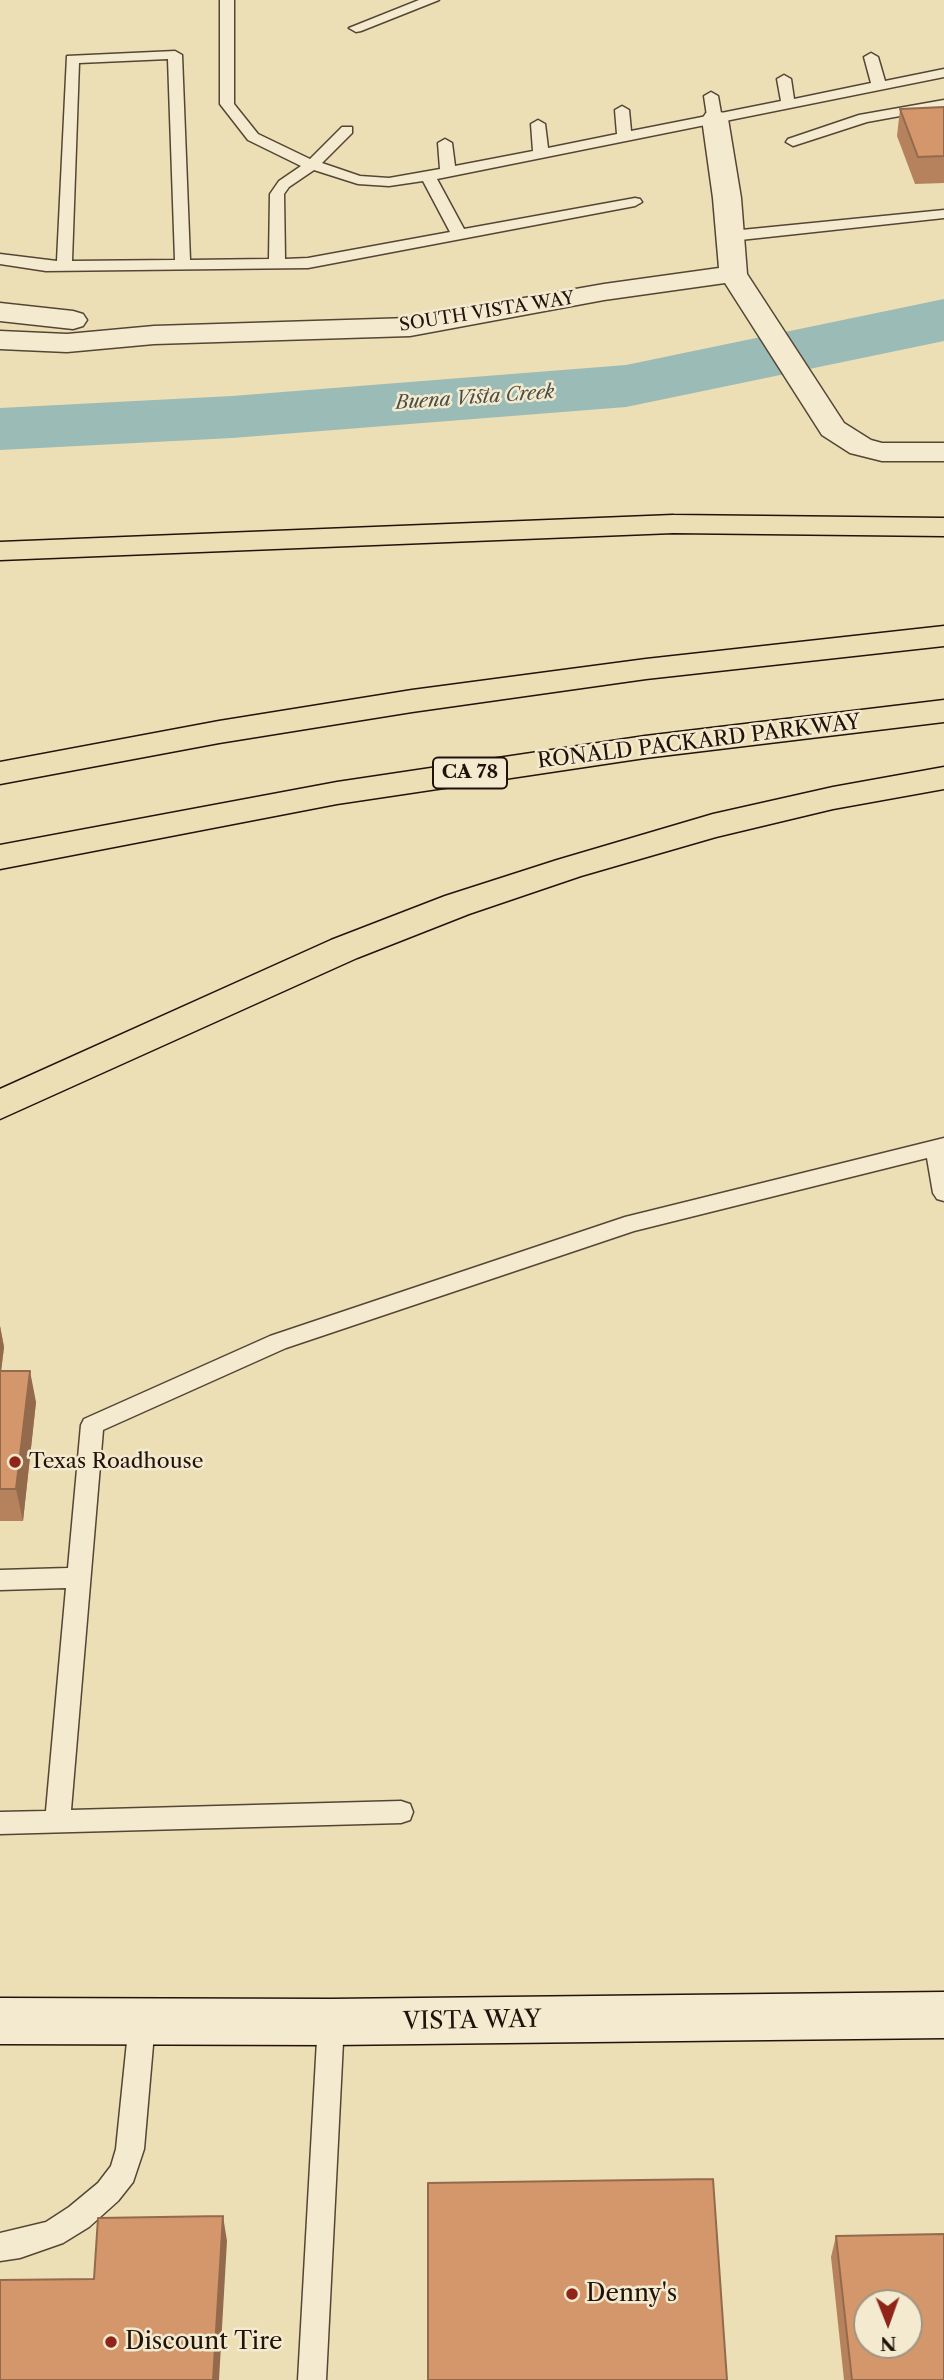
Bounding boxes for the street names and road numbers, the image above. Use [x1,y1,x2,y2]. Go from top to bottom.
street label: SOUTH VISTA WAY [398,287,576,337]
street label: RONALD PACKARD PARKWAY [536,710,862,774]
road number: CA 78 [433,758,507,788]
street label: VISTA WAY [403,2005,541,2037]

